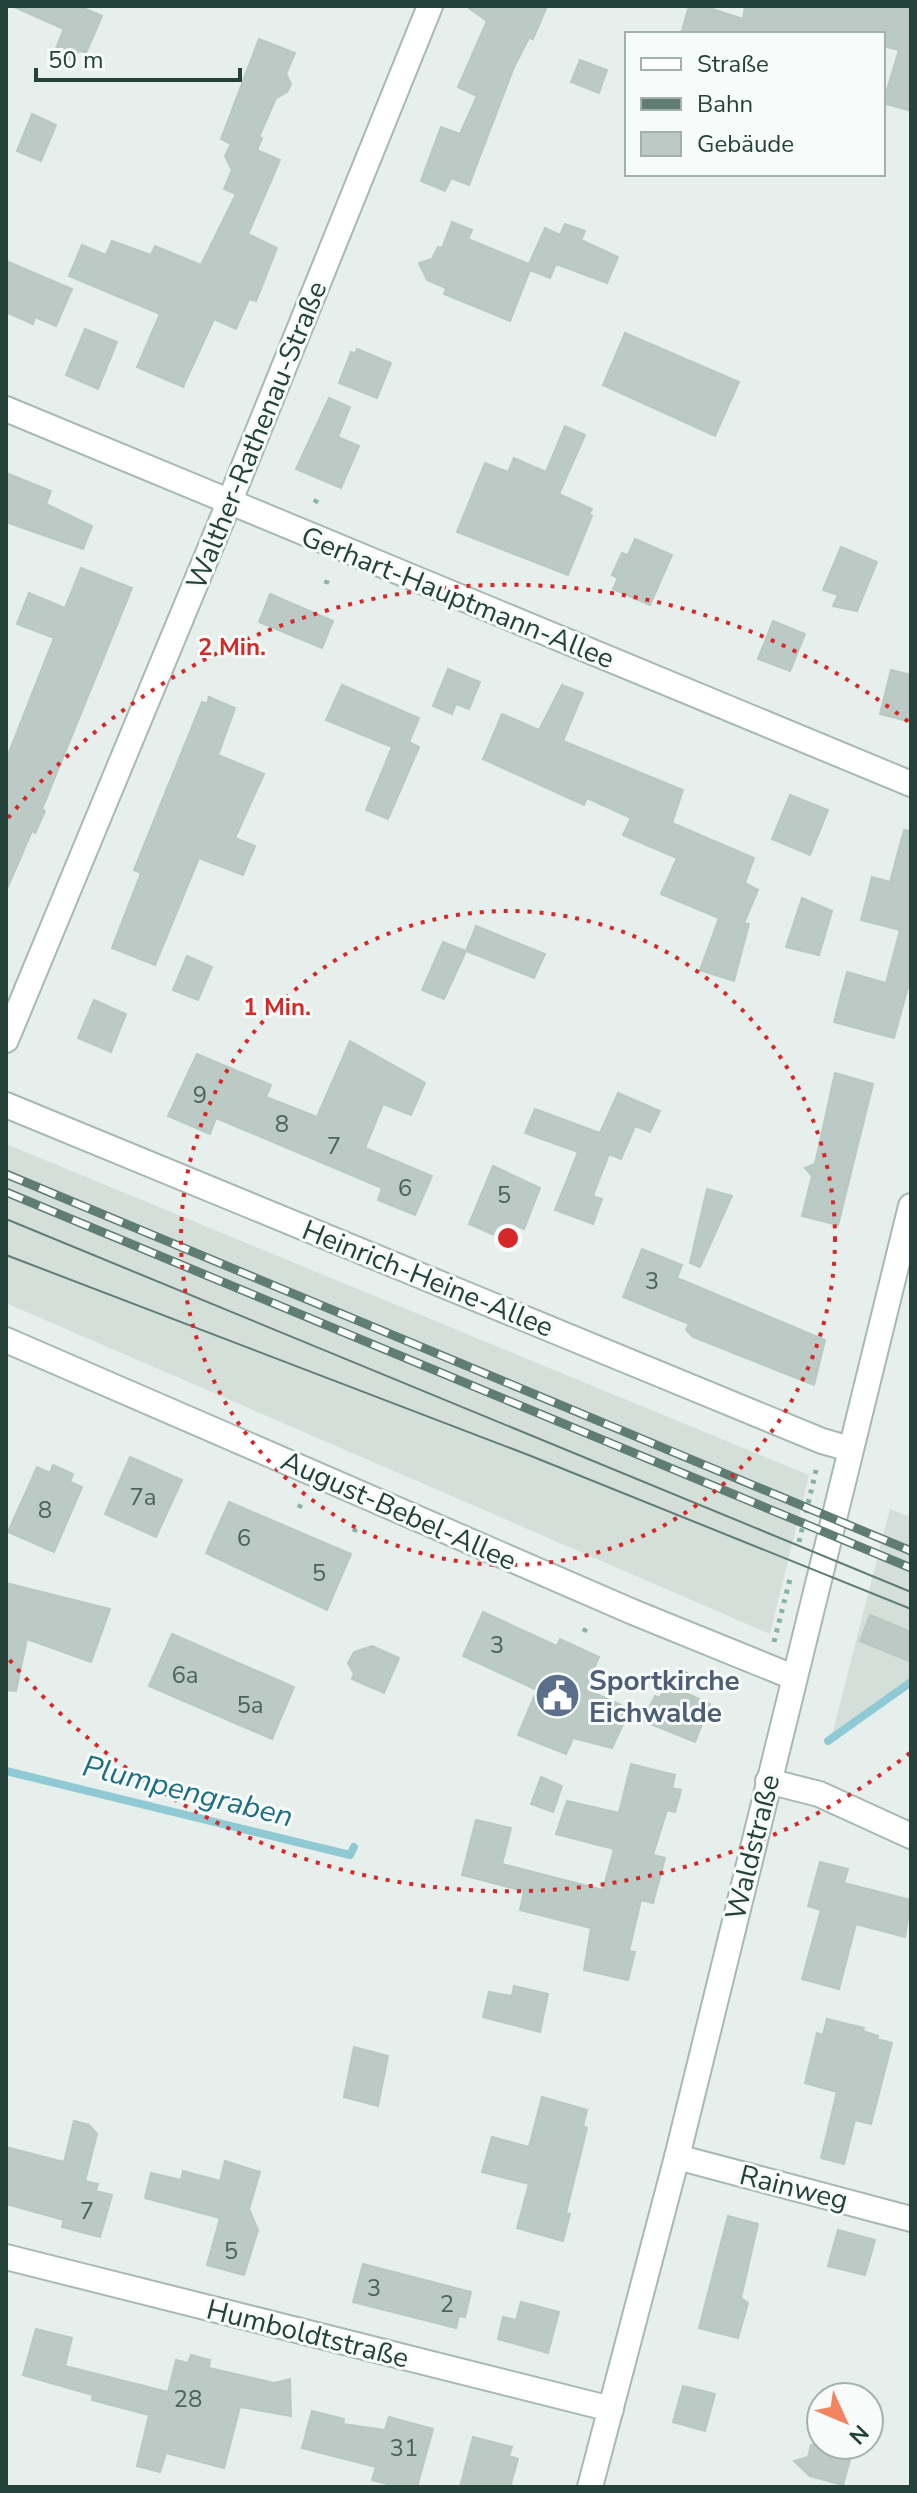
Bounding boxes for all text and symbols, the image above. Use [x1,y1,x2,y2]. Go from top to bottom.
scale bar [36,32,240,82]
legend [625,32,885,176]
text: 50 m [48,44,104,76]
text: Straße [697,48,769,80]
text: Bahn [697,88,753,120]
text: Gebäude [697,128,794,160]
street label: Walther-Rathenau-Straße [178,275,336,595]
street label: Gerhart-Hauptmann-Allee [295,518,620,678]
text: 2 Min. [198,631,266,663]
text: 1 Min. [243,991,311,1023]
house number: 9 [193,1079,207,1111]
house number: 8 [275,1108,289,1140]
house number: 7 [327,1130,341,1162]
house number: 6 [398,1172,412,1204]
house number: 5 [497,1179,511,1211]
street label: Heinrich-Heine-Allee [296,1211,559,1347]
centre of rings [494,1224,522,1252]
house number: 3 [645,1265,659,1297]
street label: August-Bebel-Allee [275,1442,522,1580]
house number: 7a [129,1481,157,1513]
house number: 8 [38,1494,52,1526]
house number: 6 [237,1522,251,1554]
house number: 5 [312,1557,326,1589]
house number: 3 [490,1629,504,1661]
house number: 6a [171,1659,199,1691]
place label: Sportkirche Eichwalde [589,1662,740,1732]
public building icon: Sportkirche Eichwalde [534,1672,582,1720]
house number: 5a [236,1689,264,1721]
water label: Plumpengraben [78,1746,297,1837]
street label: Waldstraße [717,1771,789,1924]
street label: Rainweg [736,2156,852,2220]
house number: 7 [80,2195,94,2227]
house number: 5 [224,2235,238,2267]
house number: 3 [367,2272,381,2304]
house number: 2 [440,2288,454,2320]
street label: Humboldtstraße [203,2290,413,2377]
north arrow [805,2381,885,2461]
house number: 28 [174,2383,202,2415]
text: N [842,2418,875,2451]
house number: 31 [390,2432,418,2464]

